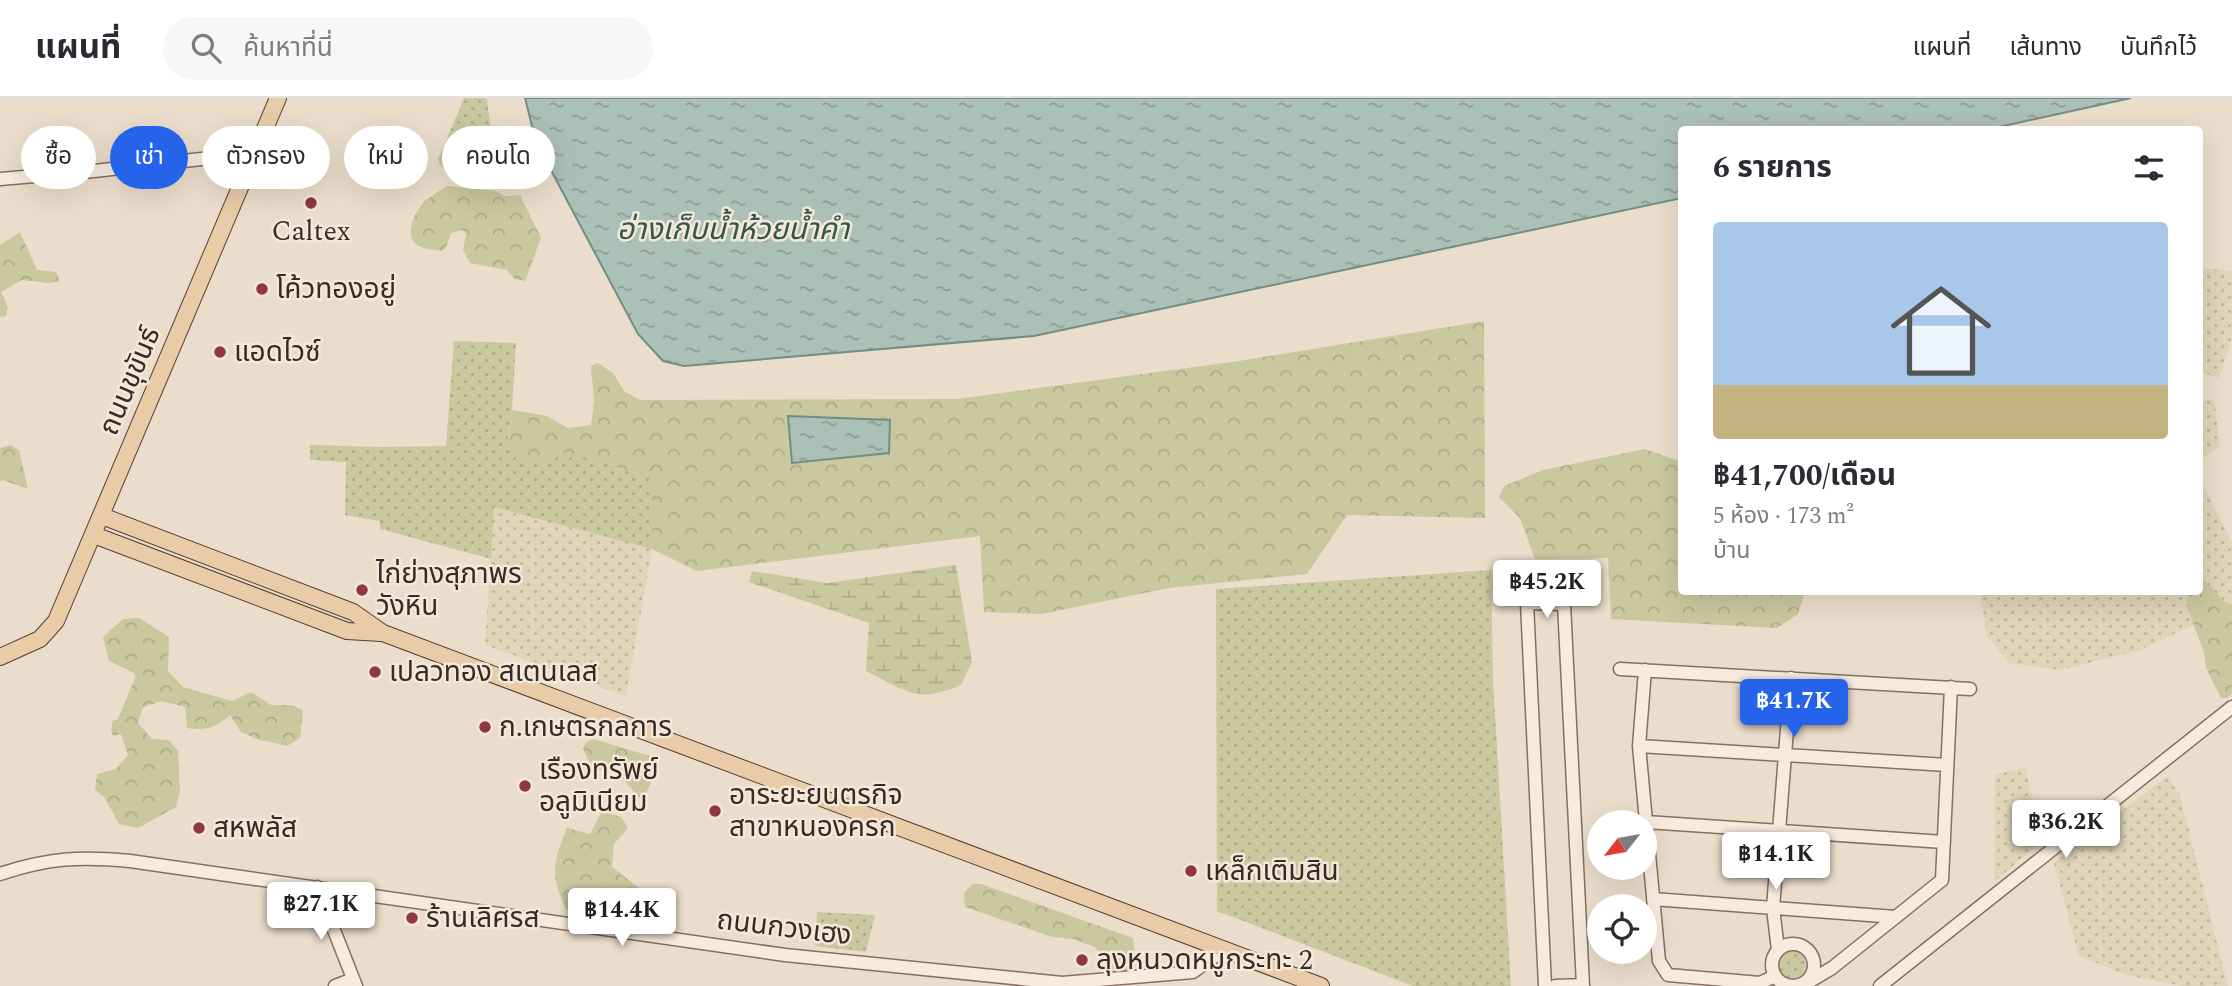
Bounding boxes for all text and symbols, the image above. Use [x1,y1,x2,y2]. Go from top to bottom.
search box [163,17,653,80]
text: แผนที่ [35,23,121,73]
text: ค้นหาที่นี่ [243,28,333,68]
icon: search [187,29,225,67]
text: แผนที่ [1913,30,1971,66]
text: เส้นทาง [2009,30,2082,66]
text: บันทึกไว้ [2120,30,2197,66]
chip: ซื้อ [21,126,96,189]
chip: เช่า [110,126,188,189]
chip: ตัวกรอง [202,126,330,189]
chip: ใหม่ [344,126,428,189]
chip: คอนโด [442,126,555,189]
text: 6 รายการ [1713,145,1832,191]
icon: filters [2130,149,2168,187]
marker: Caltex [303,195,319,211]
water label: อ่างเก็บน้ำห้วยน้ำคำ [617,207,851,253]
place label: Caltex [271,210,351,253]
place label: โค้วทองอยู่ [276,268,396,311]
icon: home [1878,268,2004,394]
marker: โค้วทองอยู่ [254,281,270,297]
street label: ถนนขุขันธ์ [88,320,172,442]
place label: แอดไวซ์ [234,331,321,374]
marker: แอดไวซ์ [212,344,228,360]
text: ฿41,700/เดือน [1713,453,1896,499]
text: 5 ห้อง · 173 m² [1713,499,1854,534]
text: บ้าน [1713,534,1750,569]
place label: ไก่ย่างสุภาพร วังหิน [375,553,522,628]
pin: ฿45.2K [1490,560,1604,620]
text: ฿45.2K [1509,565,1585,600]
marker: ไก่ย่างสุภาพร วังหิน [354,582,370,598]
place label: เปลวทอง สเตนเลส [389,651,598,694]
marker: เปลวทอง สเตนเลส [367,664,383,680]
pin: ฿41.7K [1737,680,1851,739]
text: ฿41.7K [1756,684,1832,719]
place label: ก.เกษตรกลการ [499,706,672,749]
marker: ก.เกษตรกลการ [477,719,493,735]
place label: เรืองทรัพย์ อลูมิเนียม [539,749,659,824]
place label: อาระยะยนตรกิจ สาขาหนองครก [729,774,903,849]
marker: เรืองทรัพย์ อลูมิเนียม [517,778,533,794]
pin: ฿36.2K [2009,800,2123,860]
marker: อาระยะยนตรกิจ สาขาหนองครก [707,803,723,819]
text: ฿36.2K [2028,805,2104,840]
place label: สหพลัส [213,807,297,850]
north arrow [1587,810,1657,880]
map controls [1587,810,1657,964]
marker: สหพลัส [191,820,207,836]
pin: ฿14.1K [1719,832,1833,892]
text: ฿14.1K [1738,837,1814,872]
place label: เหล็กเติมสิน [1205,850,1339,893]
marker: เหล็กเติมสิน [1183,863,1199,879]
pin: ฿27.1K [264,882,378,942]
text: ฿27.1K [283,887,359,922]
pin: ฿14.4K [565,888,679,948]
text: ฿14.4K [584,893,660,928]
button: locate [1587,894,1657,964]
place label: ร้านเลิศรส [426,897,539,940]
street label: ถนนกวงเฮง [714,898,854,958]
marker: ร้านเลิศรส [404,910,420,926]
place label: ลุงหนวดหมูกระทะ 2 [1096,939,1313,982]
marker: ลุงหนวดหมูกระทะ 2 [1074,952,1090,968]

